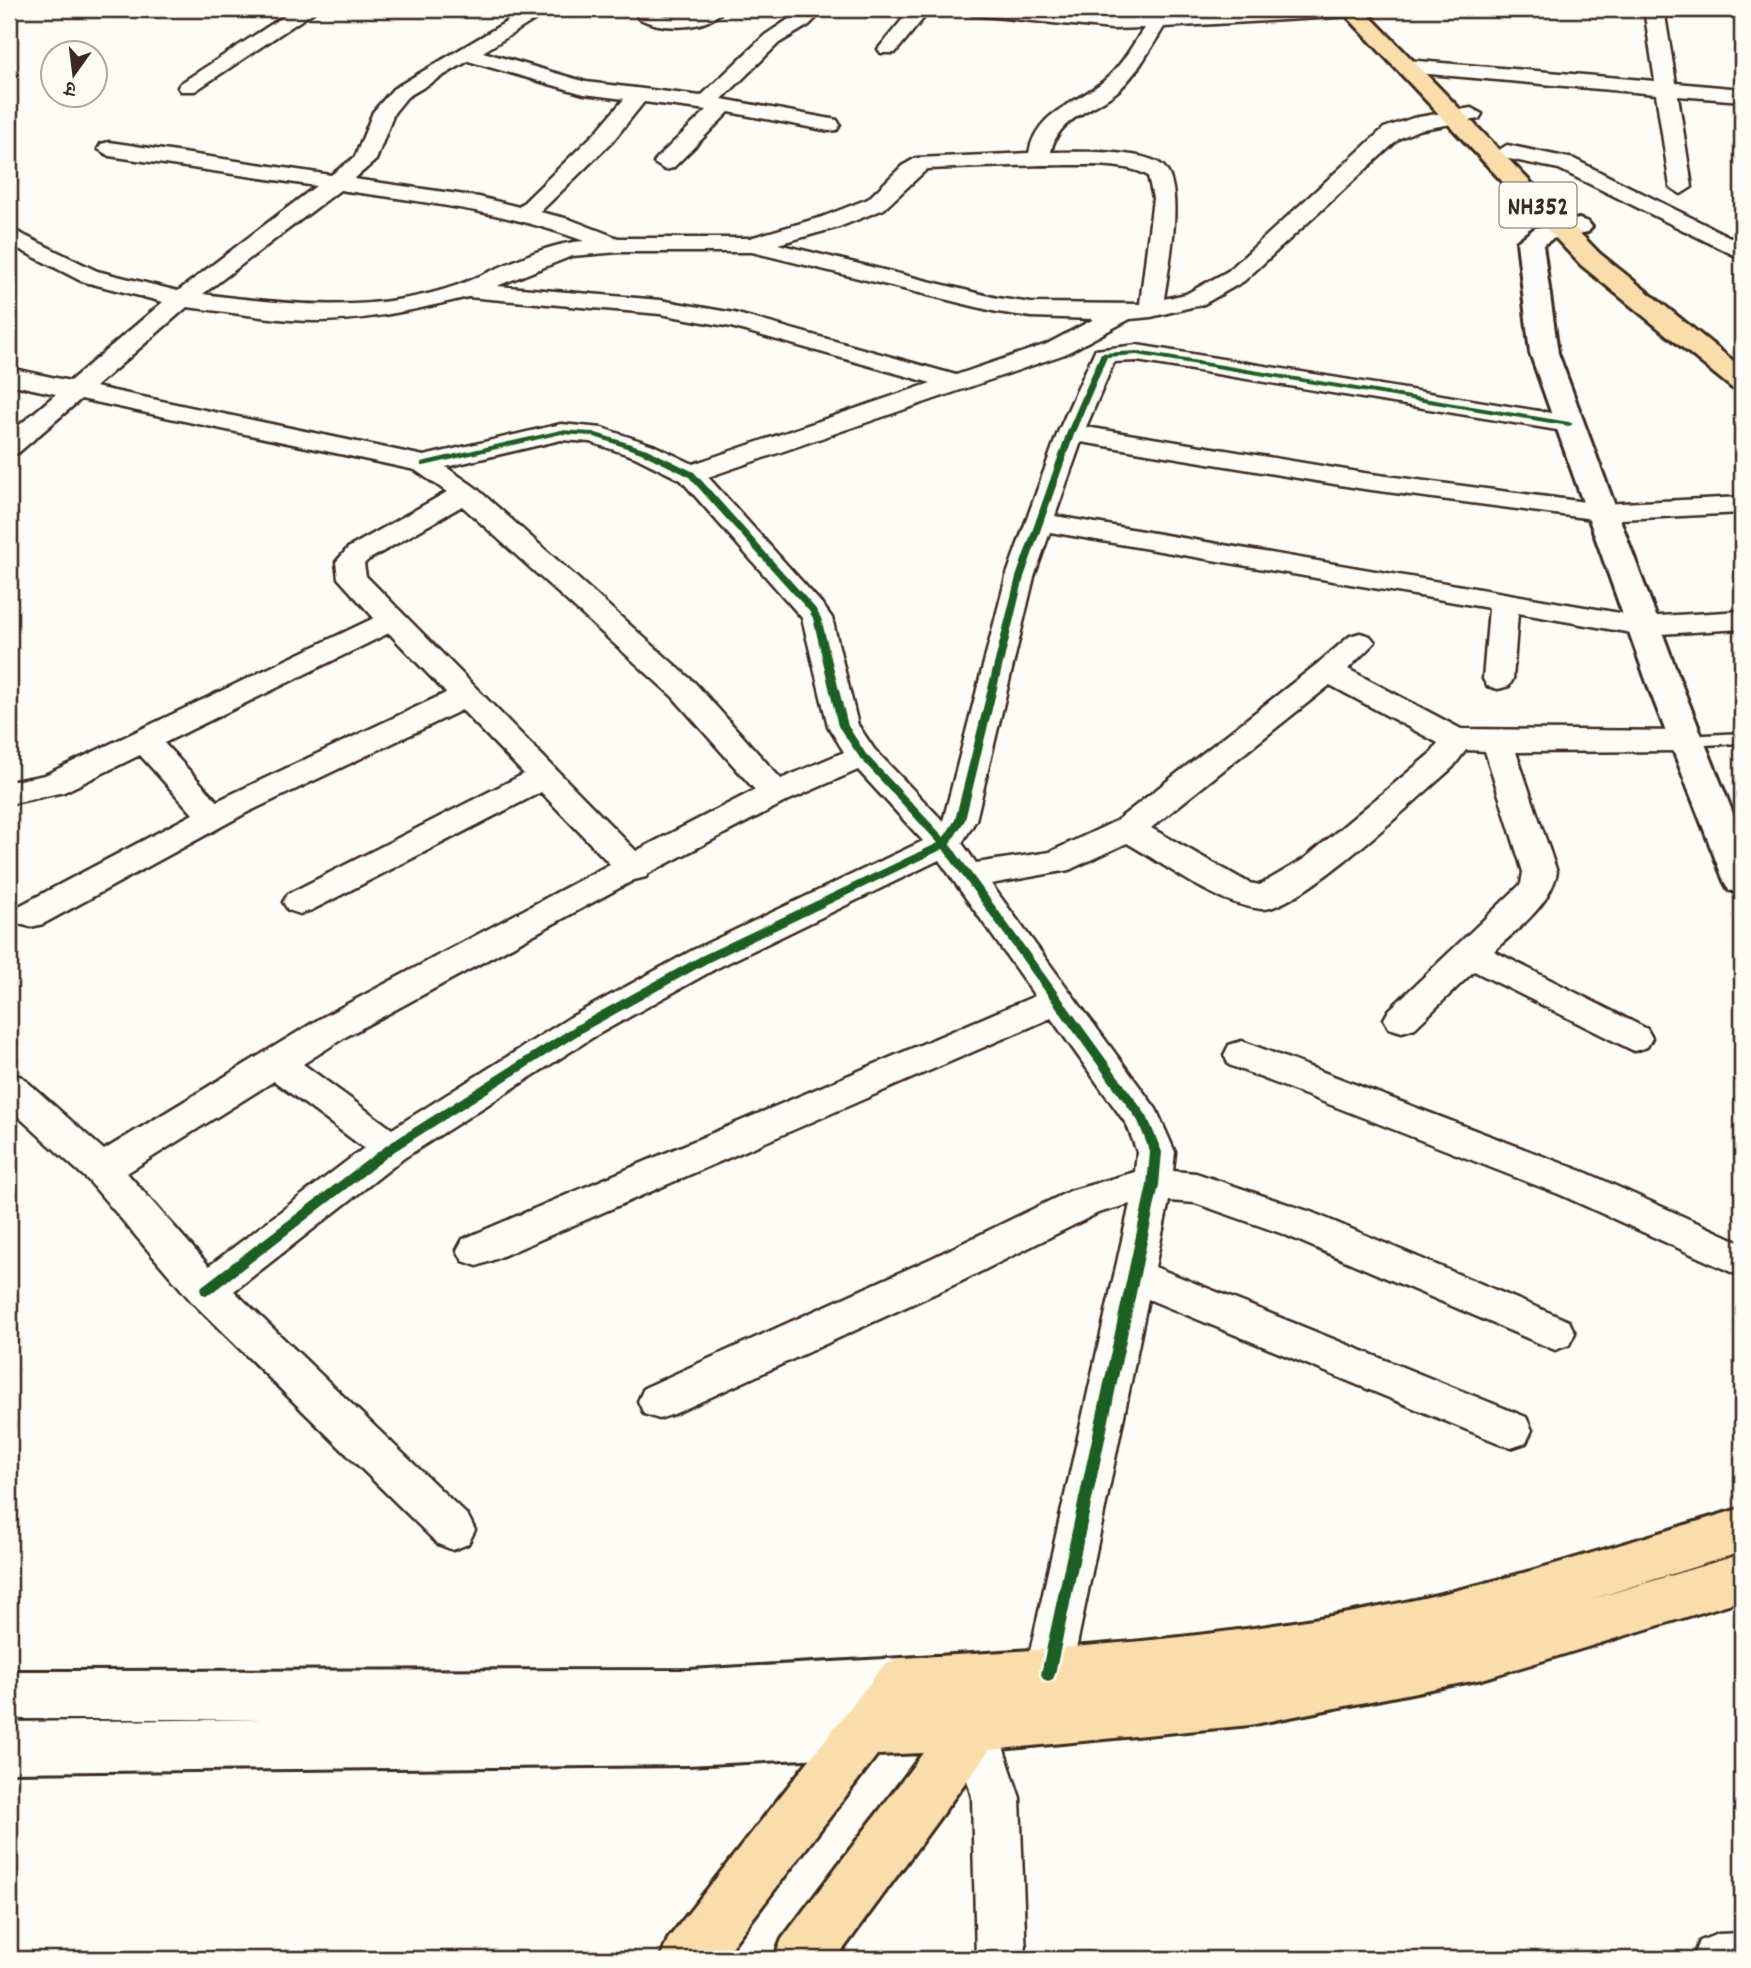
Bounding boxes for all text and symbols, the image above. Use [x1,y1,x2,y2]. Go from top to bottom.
north arrow [38,38,108,108]
text: उ [61,72,80,102]
road number: NH352 [1500,182,1576,228]

